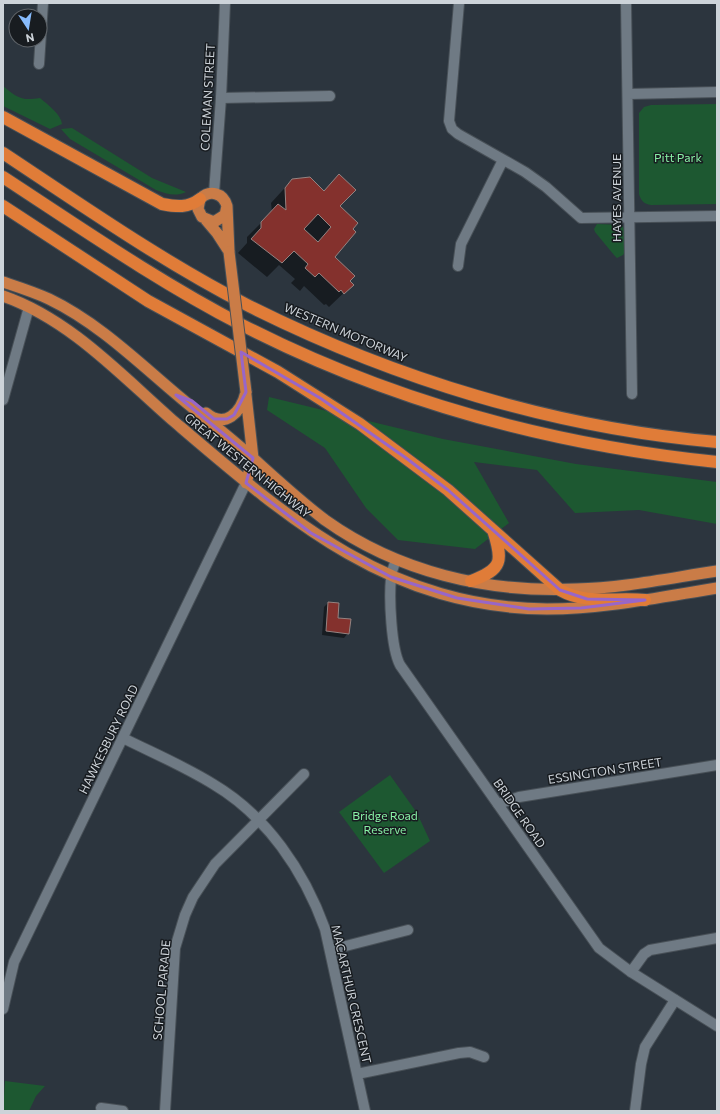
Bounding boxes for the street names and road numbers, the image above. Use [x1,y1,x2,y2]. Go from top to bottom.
street label: COLEMAN STREET [197,43,217,151]
street label: HAYES AVENUE [609,154,623,242]
street label: WESTERN MOTORWAY [282,300,410,364]
street label: GREAT WESTERN HIGHWAY [182,410,314,520]
street label: HAWKESBURY ROAD [75,682,141,796]
street label: ESSINGTON STREET [547,754,663,786]
street label: BRIDGE ROAD [491,776,549,850]
street label: MACARTHUR CRESCENT [329,923,375,1065]
street label: SCHOOL PARADE [150,939,172,1041]

